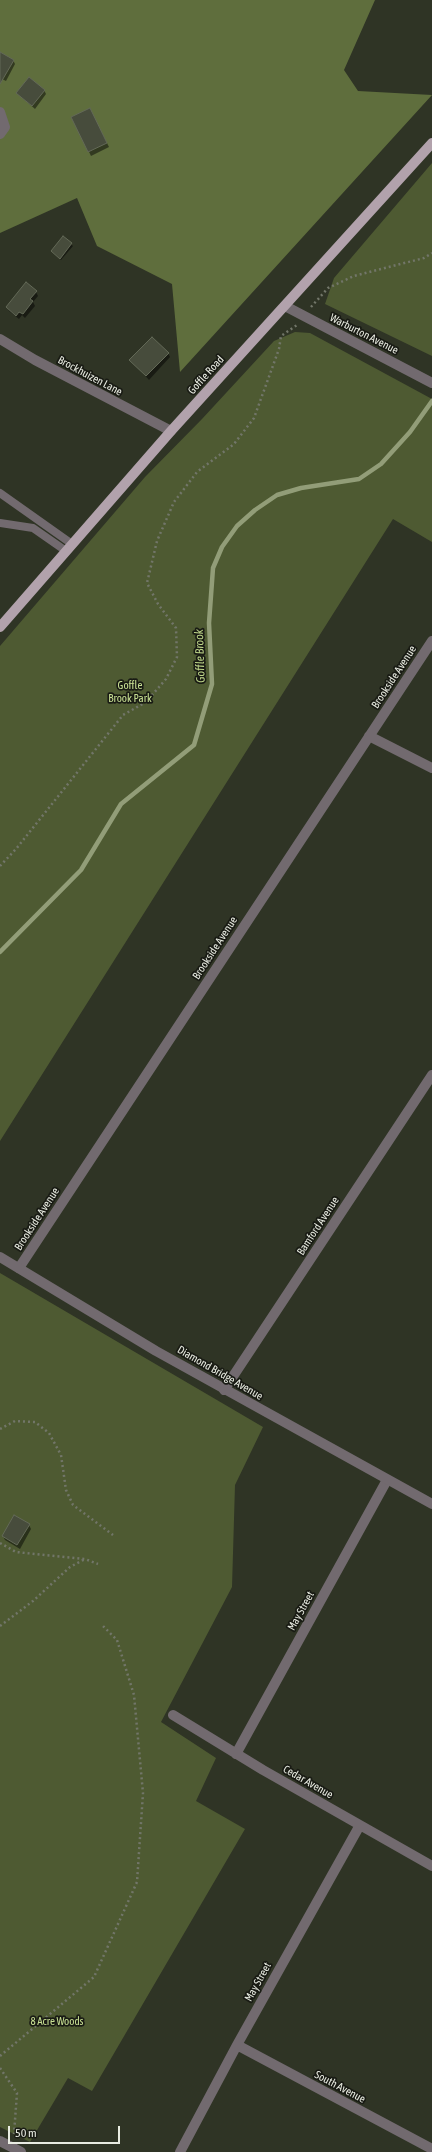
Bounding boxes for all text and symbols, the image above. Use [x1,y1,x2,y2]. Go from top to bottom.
street label: Warburton Avenue [328,311,400,357]
street label: Brockhuizen Lane [56,353,124,399]
street label: Goffle Road [185,353,227,397]
water label: Goffle Brook [192,629,208,683]
street label: Brookside Avenue [369,643,419,711]
park label: Goffle Brook Park [108,679,152,705]
street label: Brookside Avenue [190,914,240,982]
street label: Brookside Avenue [12,1185,62,1253]
street label: Bamford Avenue [294,1194,342,1258]
street label: Diamond Bridge Avenue [175,1343,265,1403]
street label: May Street [285,1589,317,1633]
street label: Cedar Avenue [281,1762,335,1802]
street label: May Street [242,1960,274,2004]
park label: 8 Acre Woods [31,2015,83,2029]
street label: South Avenue [312,2068,368,2106]
scale bar [10,2118,122,2144]
text: 50 m [15,2126,37,2140]

